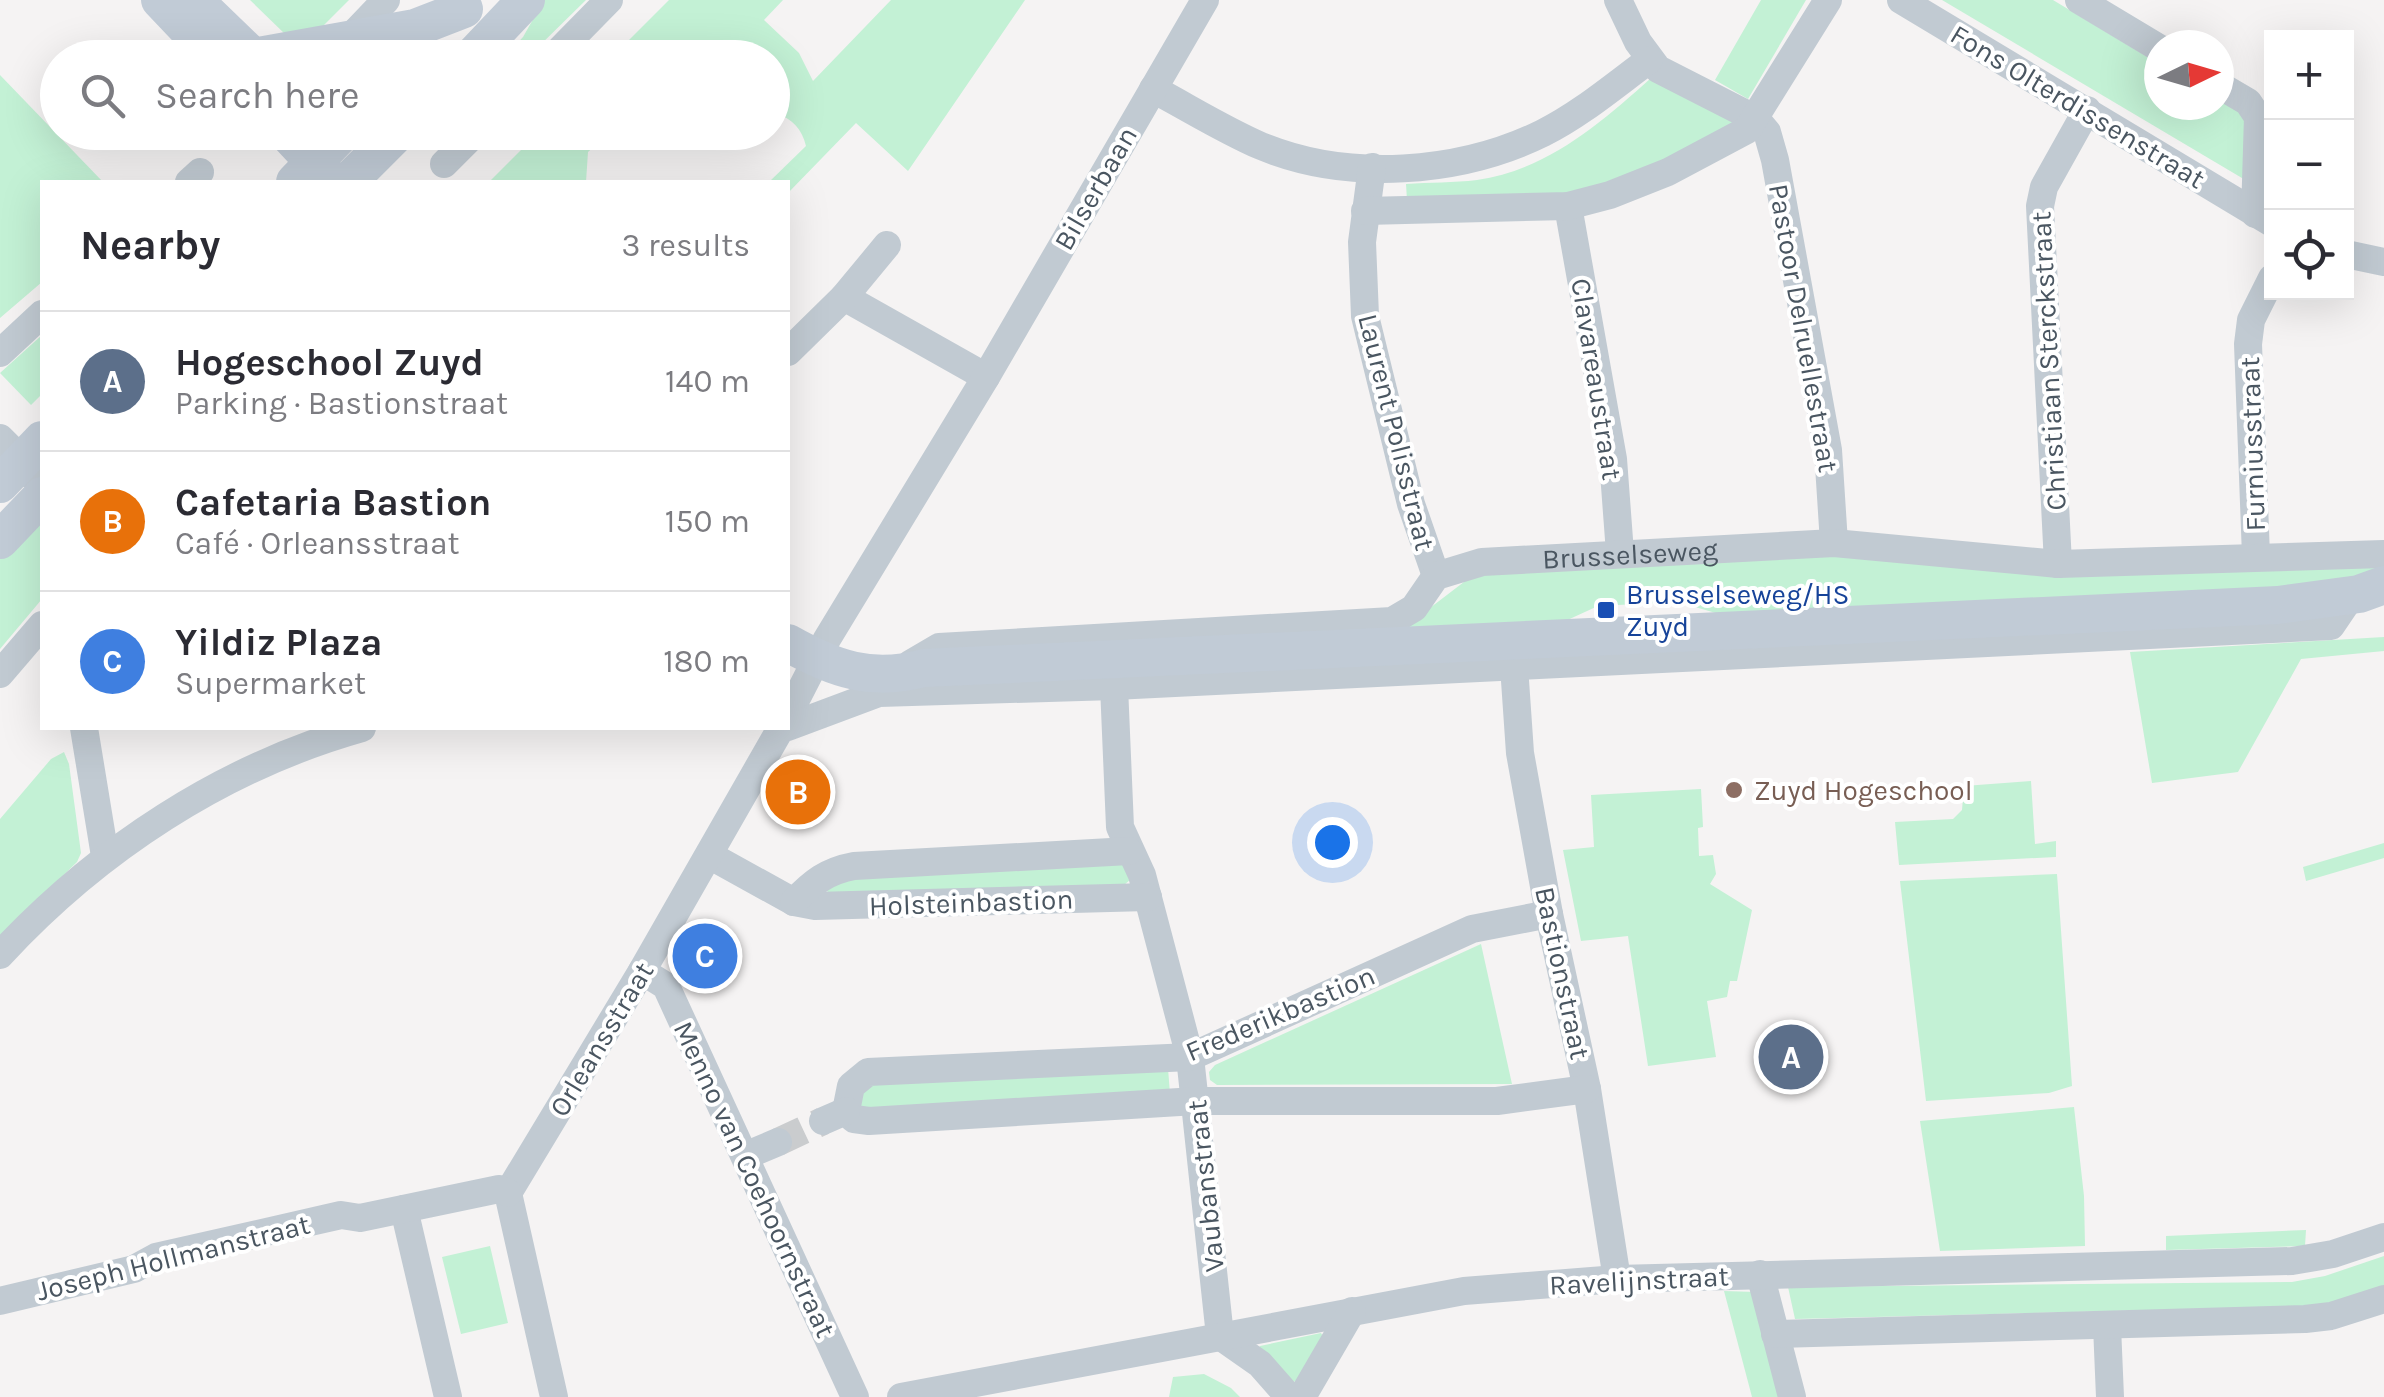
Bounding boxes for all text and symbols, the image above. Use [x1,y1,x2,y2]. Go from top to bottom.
street label: Fons Olterdissenstraat [1945,17,2211,195]
north arrow [2144,30,2234,120]
map controls [2264,30,2354,300]
button: + [2264,30,2354,120]
search box [40,40,790,150]
icon: search [75,68,130,123]
text: Search here [155,73,359,118]
button: − [2264,120,2354,210]
street label: Bilserbaan [1047,121,1144,256]
street label: Pastoor Delruellestraat [1762,181,1845,475]
button: locate [2264,210,2354,300]
street label: Christiaan Sterckstraat [2024,211,2073,511]
text: Nearby [80,220,220,270]
text: 3 results [622,227,750,264]
street label: Clavareaustraat [1564,276,1629,482]
street label: Laurent Polisstraat [1351,311,1442,554]
text: Hogeschool Zuyd [175,340,484,385]
street label: Furniusstraat [2233,356,2272,532]
text: A [102,363,123,400]
text: 140 m [665,363,750,400]
text: Parking · Bastionstraat [175,385,508,422]
text: Cafetaria Bastion [175,480,491,525]
text: B [102,503,123,540]
text: 150 m [665,503,750,540]
text: Café · Orleansstraat [175,525,460,562]
street label: Brusselseweg [1541,533,1719,576]
place label: Brusselseweg/HS Zuyd [1626,578,1849,643]
marker: Brusselseweg/HS Zuyd [1595,599,1617,621]
text: Yildiz Plaza [175,620,382,665]
text: C [102,643,123,680]
text: 180 m [663,643,750,680]
text: Supermarket [175,665,366,702]
pin: B [766,754,830,830]
place label: Zuyd Hogeschool [1754,774,1973,807]
marker: Zuyd Hogeschool [1723,779,1745,801]
your location [1307,817,1358,868]
street label: Holsteinbastion [868,882,1074,923]
street label: Bastionstraat [1528,884,1597,1062]
pin: C [672,918,738,994]
street label: Orleansstraat [542,956,660,1122]
street label: Frederikbastion [1181,959,1380,1068]
street label: Menno van Coehoornstraat [667,1016,842,1343]
pin: A [1758,1020,1824,1094]
street label: Vaubanstraat [1180,1098,1231,1274]
street label: Joseph Hollmanstraat [33,1208,313,1307]
street label: Ravelijnstraat [1548,1259,1730,1302]

